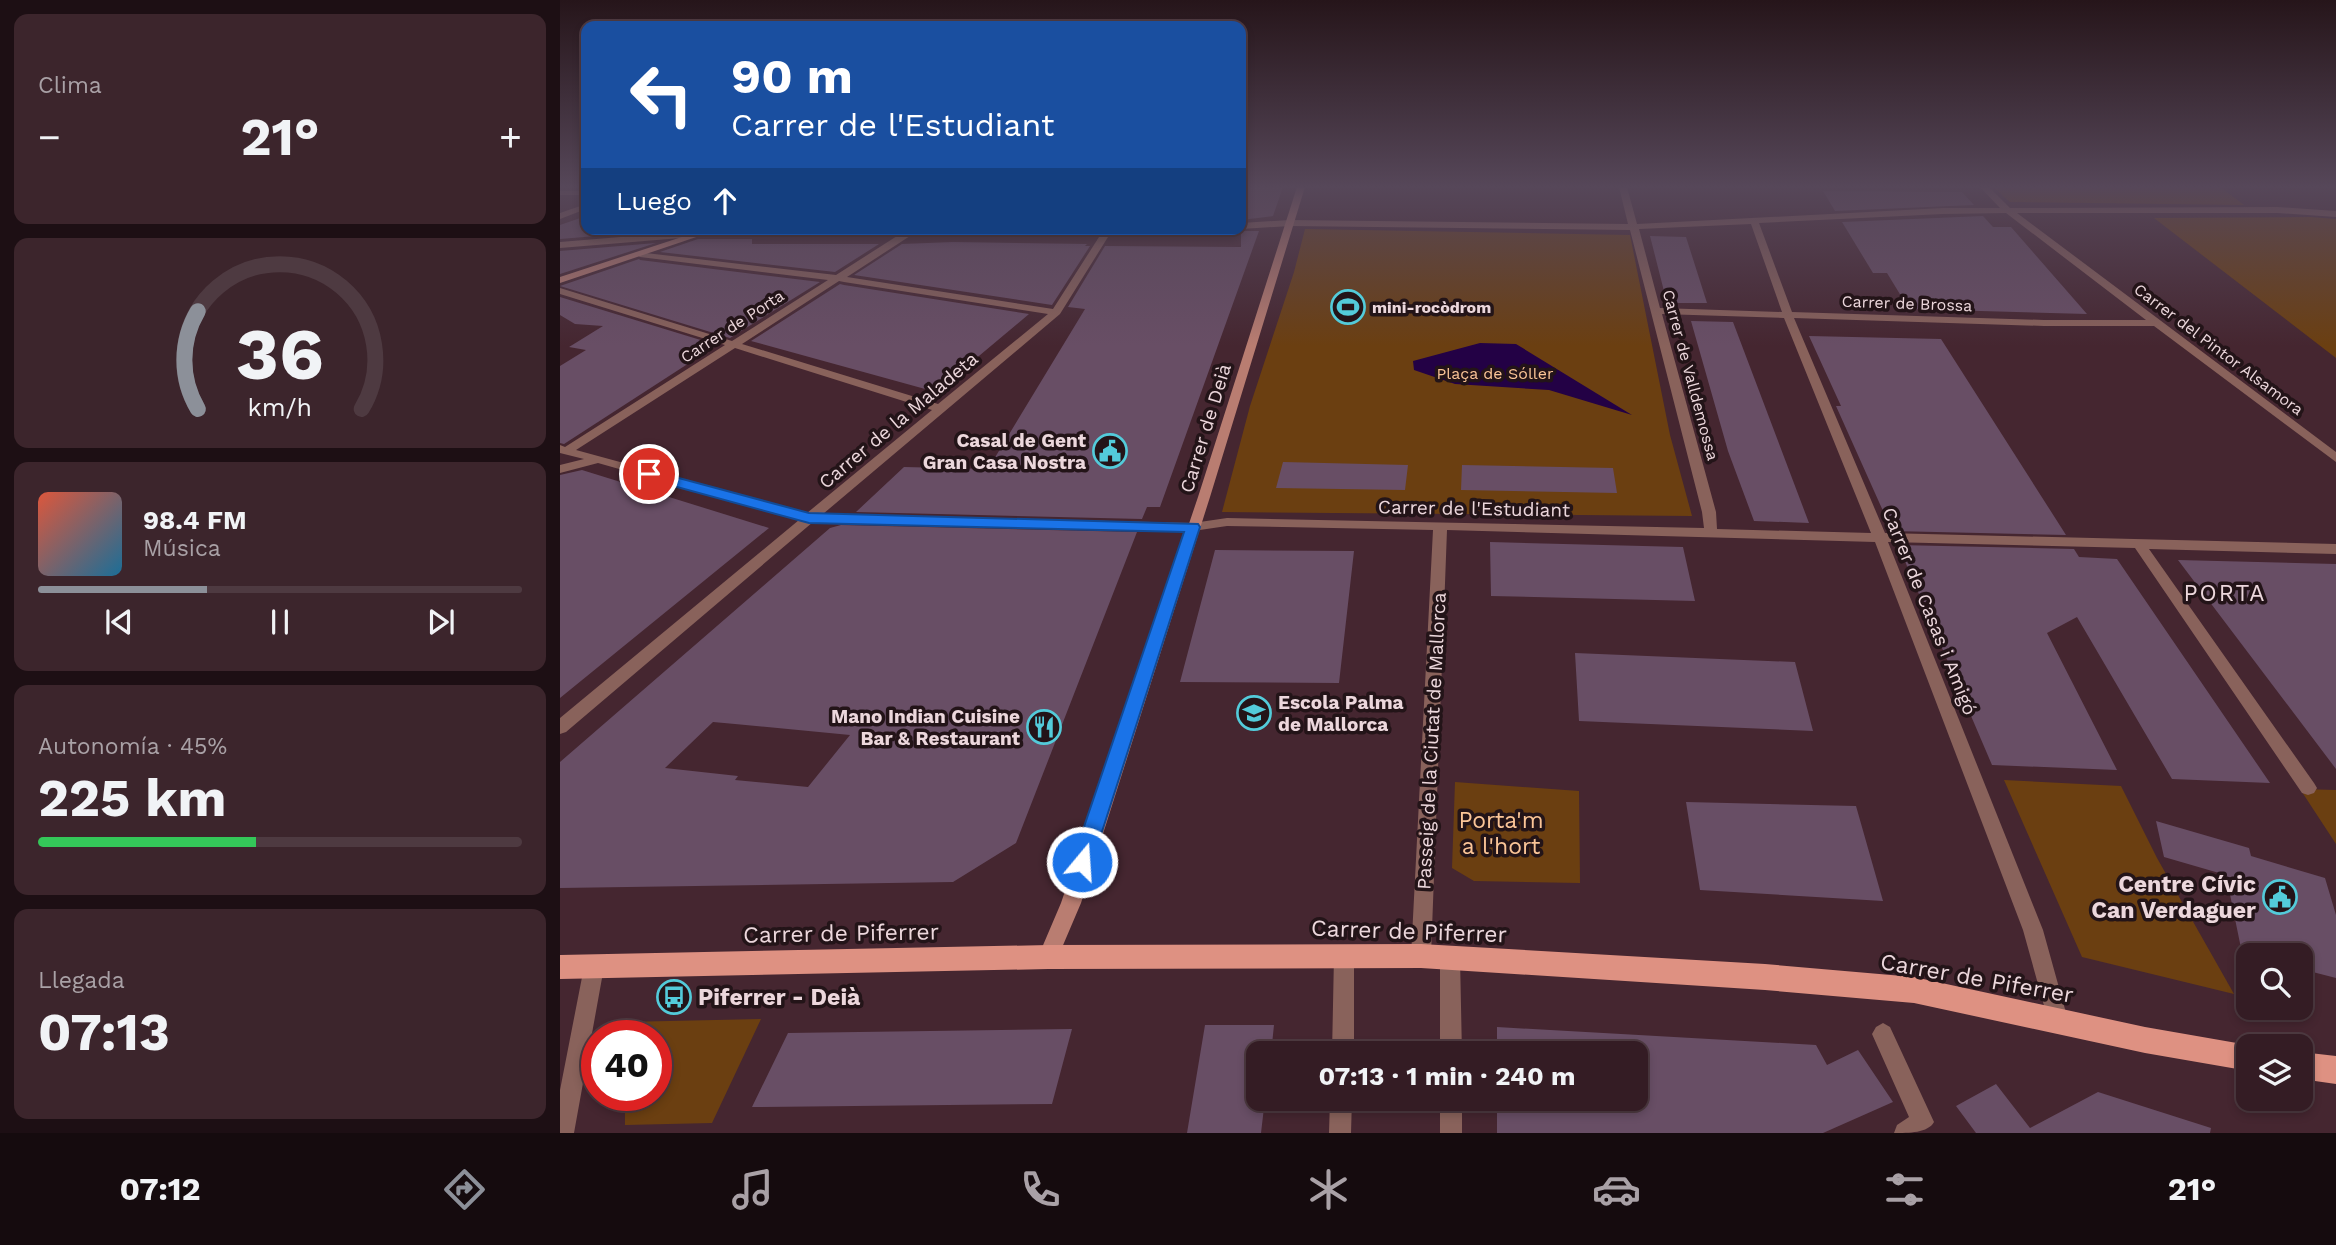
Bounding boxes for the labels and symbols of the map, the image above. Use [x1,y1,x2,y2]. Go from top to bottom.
street label: Carrer del Pintor Alsamora [2130,280,2307,419]
street label: Carrer de Porta [677,286,788,367]
sports icon: mini-rocòdrom [1329,288,1367,326]
street label: Carrer de Valldemossa [1659,288,1722,463]
street label: Carrer de Brossa [1841,292,1973,315]
place label: mini-rocòdrom [1372,298,1491,317]
street label: Carrer de la Maladeta [814,347,983,494]
street label: Carrer de Deià [1175,361,1236,495]
park label: Plaça de Sóller [1437,364,1554,383]
place label: Casal de Gent Gran Casa Nostra [923,429,1087,474]
public building icon: Casal de Gent Gran Casa Nostra [1091,432,1129,470]
pin [619,444,679,504]
street label: Carrer de l'Estudiant [1378,495,1570,522]
street label: Carrer de Casas i Amigó [1877,504,1982,718]
district label: PORTA [2183,580,2267,607]
street label: Passeig de la Ciutat de Mallorca [1412,592,1451,890]
place label: Escola Palma de Mallorca [1278,691,1404,736]
school or university icon: Escola Palma de Mallorca [1235,694,1273,732]
place label: Mano Indian Cuisine Bar & Restaurant [831,705,1021,750]
restaurant icon: Mano Indian Cuisine Bar & Restaurant [1025,708,1063,746]
park label: Porta'm a l'hort [1458,807,1544,860]
position arrow [1045,825,1119,899]
place label: Centre Cívic Can Verdaguer [2091,871,2256,924]
public building icon: Centre Cívic Can Verdaguer [2261,878,2299,916]
street label: Carrer de Piferrer [1311,915,1507,948]
street label: Carrer de Piferrer [743,918,939,949]
street label: Carrer de Piferrer [1878,948,2076,1009]
bus stop icon: Piferrer - Deià [655,978,693,1016]
place label: Piferrer - Deià [698,984,861,1011]
speed limit sign: 40 [581,1020,672,1111]

